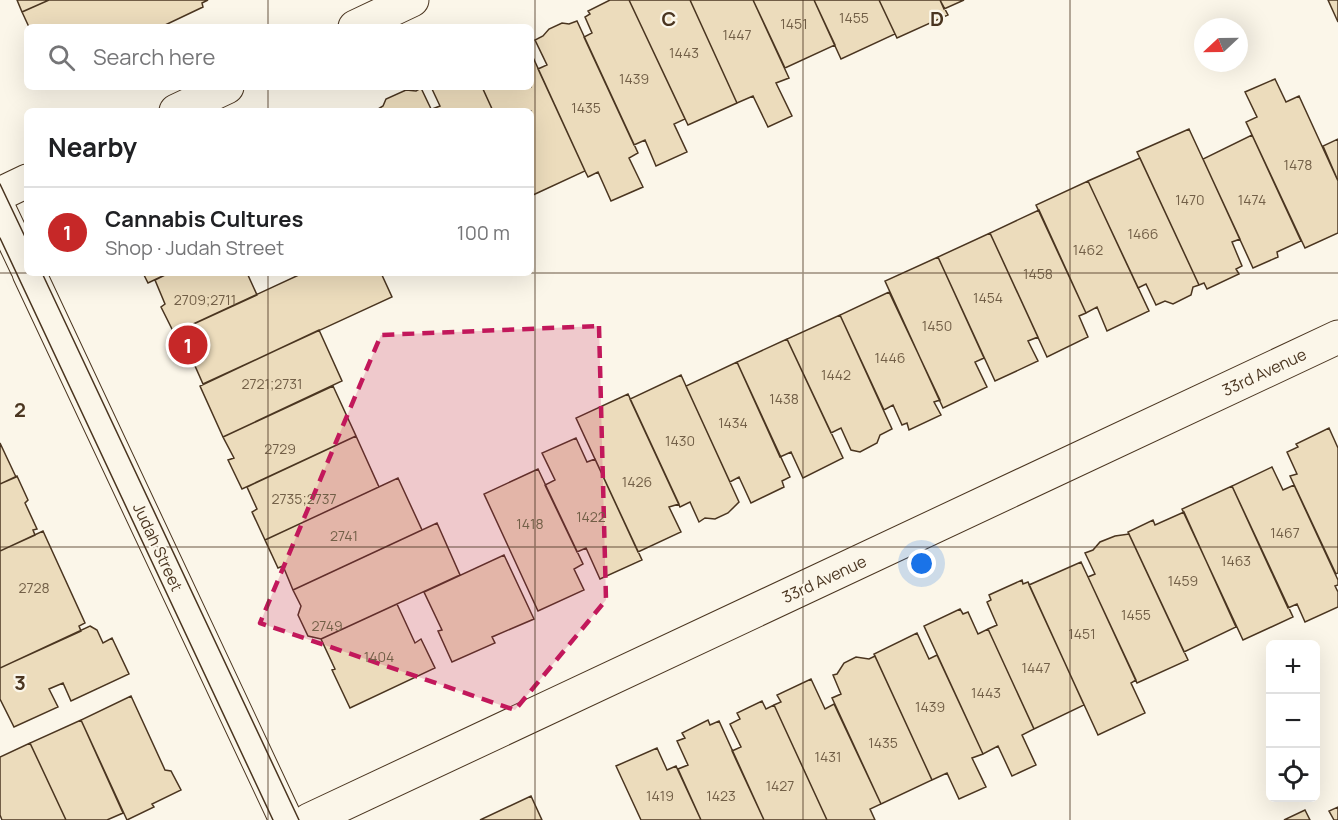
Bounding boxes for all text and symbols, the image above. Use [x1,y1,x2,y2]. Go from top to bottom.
text: C [662,5,676,32]
text: D [930,5,944,32]
house number: 1455 [839,8,869,27]
house number: 1451 [780,14,808,33]
north arrow [1194,18,1248,72]
search box [24,24,534,90]
house number: 1447 [722,25,752,44]
icon: search [45,41,78,74]
text: Search here [93,42,215,72]
house number: 1443 [669,43,699,62]
house number: 1439 [619,69,649,88]
house number: 1435 [571,98,601,117]
text: Nearby [48,129,137,165]
house number: 1478 [1284,155,1312,174]
house number: 1470 [1175,190,1205,209]
house number: 1474 [1238,190,1266,209]
text: Cannabis Cultures [105,204,303,234]
text: 1 [63,219,72,246]
text: 100 m [457,219,510,246]
house number: 1466 [1127,224,1159,243]
text: Shop · Judah Street [105,234,284,261]
house number: 1462 [1073,240,1103,259]
house number: 1458 [1023,264,1053,283]
house number: 1454 [973,288,1003,307]
house number: 2709;2711 [174,290,236,309]
house number: 1450 [922,316,952,335]
pin: 1 [168,322,207,368]
street label: 33rd Avenue [1218,343,1310,401]
house number: 1446 [875,348,905,367]
house number: 1442 [821,365,851,384]
house number: 2721;2731 [242,374,302,393]
house number: 1438 [769,389,799,408]
text: 2 [14,396,26,423]
house number: 1434 [718,413,748,432]
house number: 1430 [665,431,695,450]
house number: 2729 [264,439,296,458]
house number: 1426 [622,472,652,491]
house number: 2735;2737 [272,489,336,508]
street label: Judah Street [128,499,188,595]
house number: 1422 [576,507,606,526]
house number: 1418 [516,514,544,533]
house number: 1467 [1270,523,1300,542]
house number: 2741 [330,526,358,545]
your location [907,549,936,578]
street label: 33rd Avenue [778,550,870,608]
house number: 1463 [1221,551,1251,570]
house number: 1459 [1168,571,1198,590]
house number: 2728 [18,578,50,597]
house number: 1455 [1121,605,1151,624]
house number: 2749 [311,616,343,635]
house number: 1451 [1068,624,1096,643]
map controls [1266,640,1320,802]
button: + [1266,640,1320,694]
house number: 1404 [364,647,394,666]
house number: 1447 [1021,658,1051,677]
text: 3 [14,669,26,696]
house number: 1443 [971,683,1001,702]
button: − [1266,694,1320,748]
house number: 1439 [915,697,945,716]
house number: 1435 [868,733,898,752]
house number: 1431 [815,747,841,766]
button: locate [1266,748,1320,802]
house number: 1427 [766,776,794,795]
house number: 1419 [646,786,674,805]
house number: 1423 [706,786,736,805]

